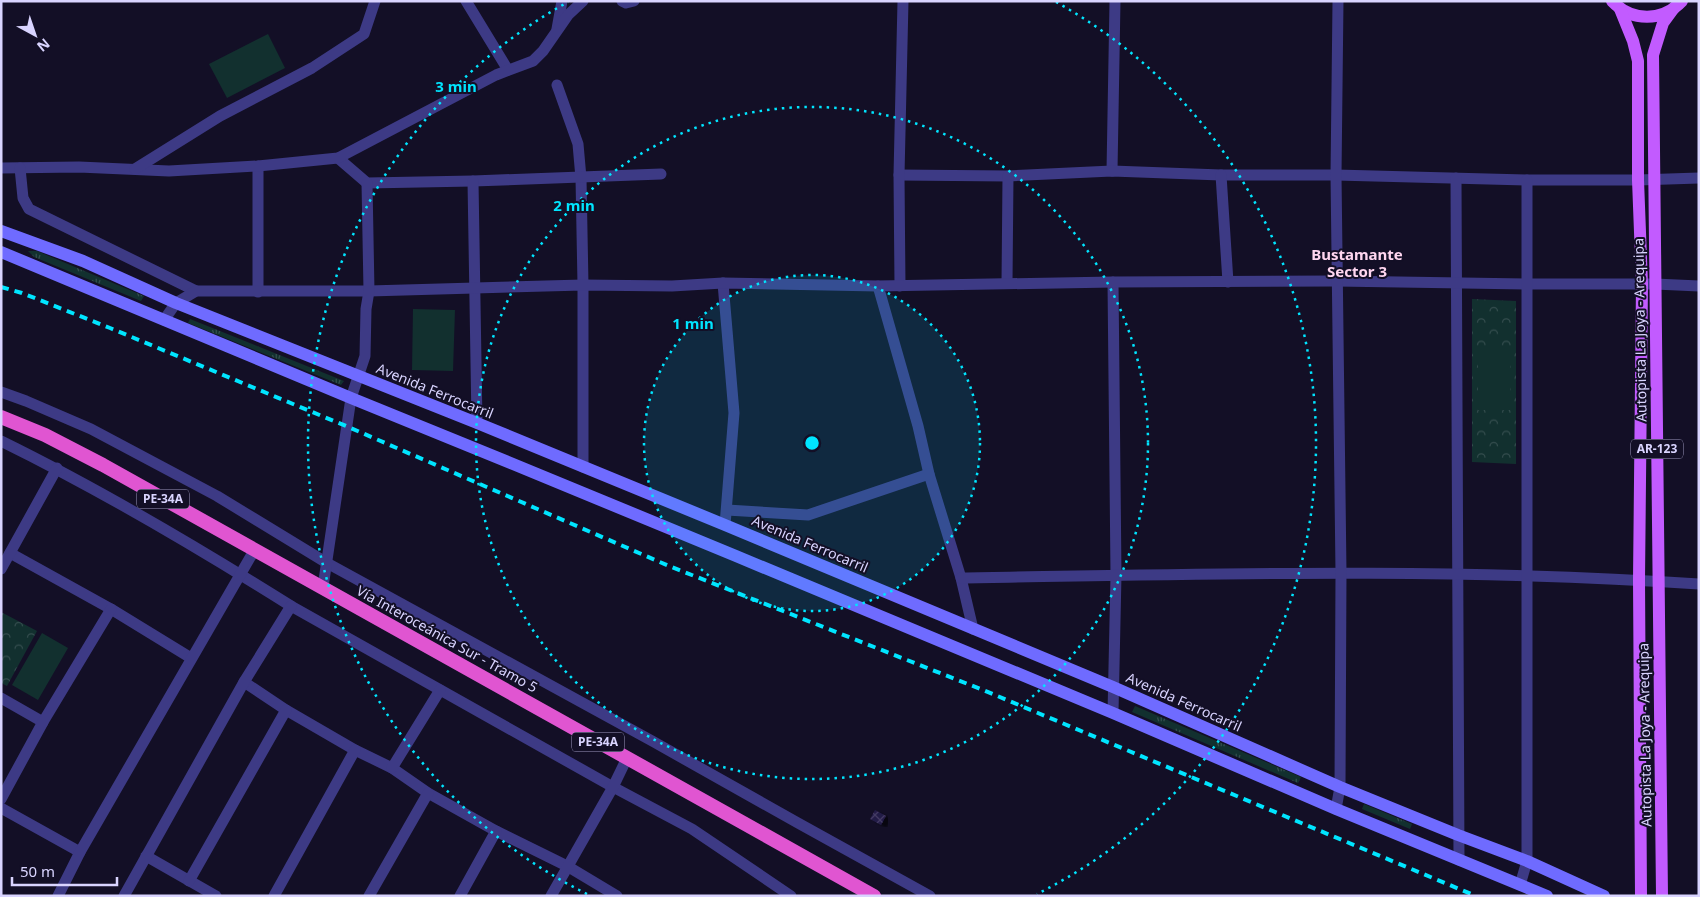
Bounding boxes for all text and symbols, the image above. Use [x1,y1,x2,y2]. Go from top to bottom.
north arrow [10,10,60,60]
text: N [33,34,54,56]
text: 3 min [435,76,477,96]
text: 2 min [553,195,595,215]
street label: Autopista La Joya - Arequipa [1628,238,1651,422]
district label: Bustamante Sector 3 [1311,244,1403,281]
text: 1 min [672,313,714,333]
street label: Avenida Ferrocarril [374,358,497,423]
centre of rings [803,434,821,452]
road number: AR-123 [1631,439,1683,458]
road number: PE-34A [137,489,189,508]
street label: Avenida Ferrocarril [749,510,871,577]
street label: Vía Interoceánica Sur - Tramo 5 [353,581,541,696]
street label: Autopista La Joya - Arequipa [1633,643,1656,827]
street label: Avenida Ferrocarril [1123,668,1245,736]
road number: PE-34A [572,732,624,752]
scale bar [12,854,118,886]
text: 50 m [20,861,55,881]

